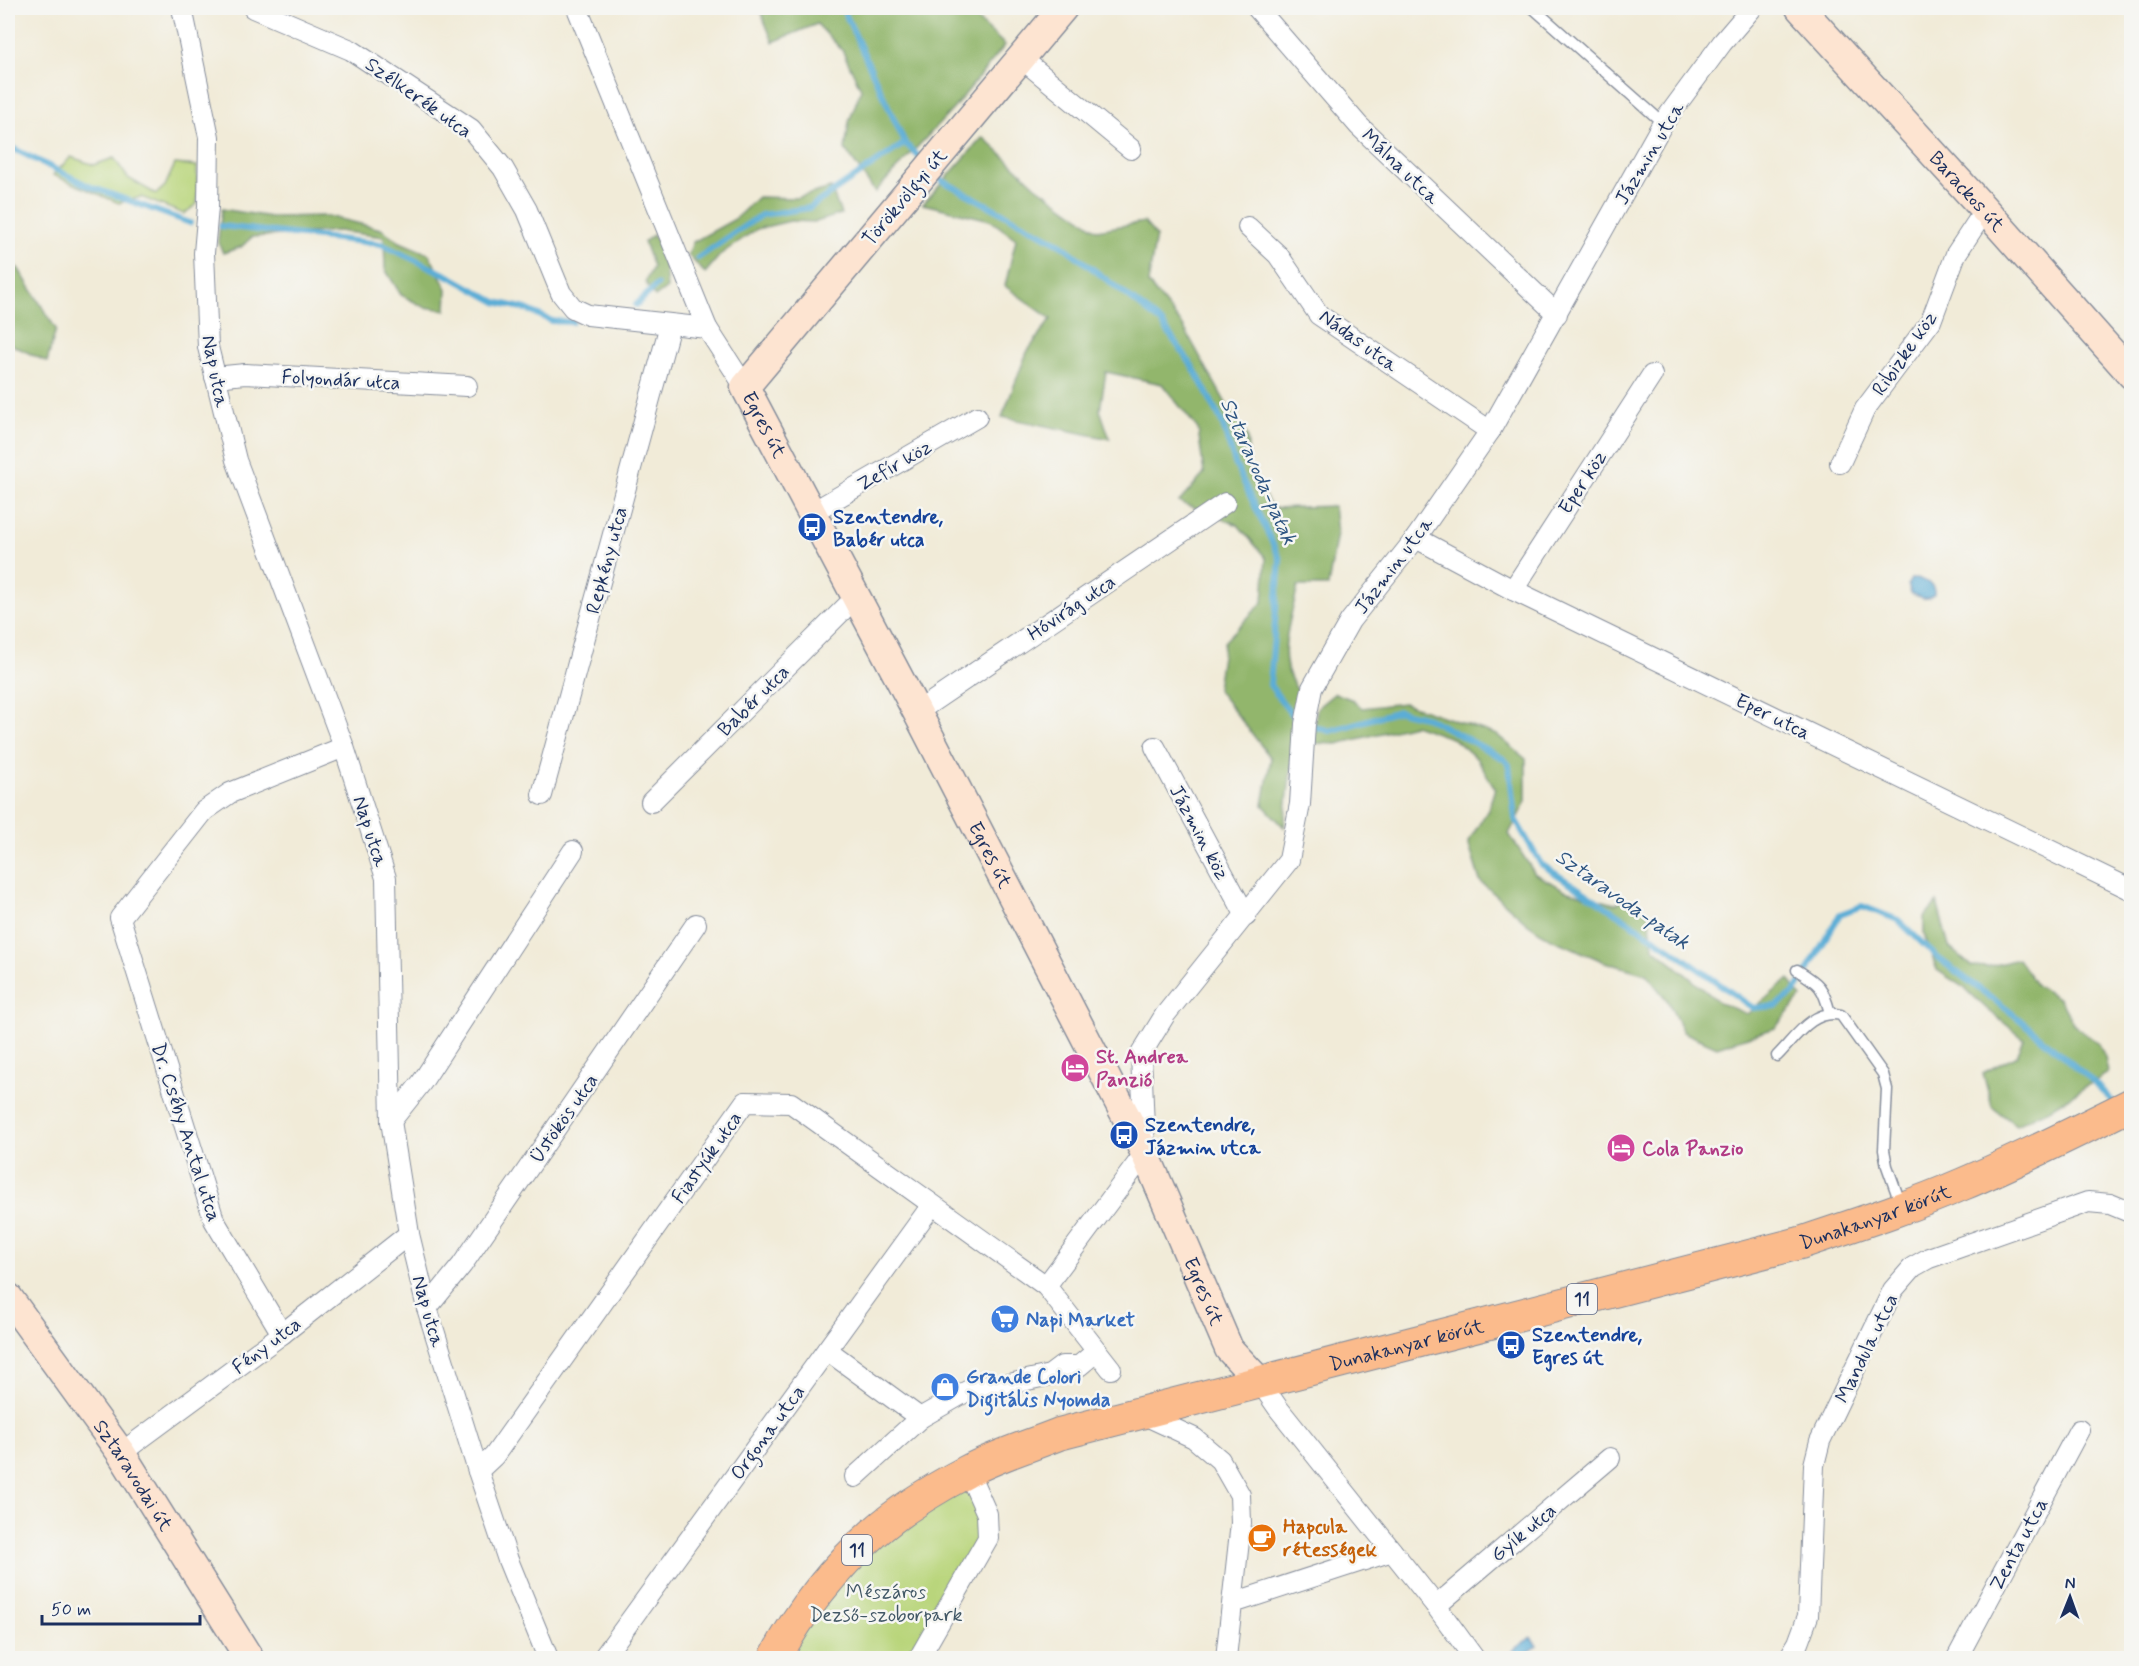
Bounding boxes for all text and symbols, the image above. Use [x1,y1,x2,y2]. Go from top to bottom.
street label: Szélkerék utca [359,51,477,145]
street label: Jázmin utca [1609,96,1692,210]
street label: Málna utca [1355,123,1446,212]
street label: Törökvölgyi út [856,143,956,254]
street label: Barackos út [1922,146,2010,238]
street label: Nádas utca [1313,303,1404,380]
street label: Ribizke köz [1866,306,1944,402]
street label: Nap utca [194,333,235,411]
street label: Folyondár utca [281,364,401,397]
street label: Egres út [735,387,792,463]
water label: Sztaravoda-patak [1213,394,1303,549]
street label: Zefír köz [853,434,937,498]
street label: Eper köz [1553,446,1614,520]
street label: Repkény utca [580,504,635,617]
place label: Szentendre, Babér utca [833,504,944,554]
bus stop icon: Szentendre, Babér utca [796,511,828,543]
street label: Jázmin utca [1349,511,1440,620]
street label: Hóvirág utca [1022,569,1121,648]
street label: Babér utca [712,659,796,743]
street label: Eper utca [1730,688,1814,747]
street label: Jázmin köz [1162,780,1235,885]
street label: Nap utca [345,793,394,871]
street label: Egres út [961,817,1018,894]
water label: Sztaravoda-patak [1550,843,1695,957]
street label: Dr. Cséby Antal utca [144,1040,227,1225]
place label: St. Andrea Panzió [1096,1044,1189,1094]
hotel icon: St. Andrea Panzió [1059,1052,1091,1084]
street label: Üstökös utca [523,1069,605,1169]
street label: Fiastyúk utca [666,1106,749,1209]
place label: Szentendre, Jázmin utca [1145,1112,1262,1162]
bus stop icon: Szentendre, Jázmin utca [1108,1119,1140,1151]
hotel icon: Cola Panzio [1605,1132,1637,1164]
place label: Cola Panzio [1642,1136,1743,1163]
street label: Dunakanyar körút [1796,1179,1955,1257]
street label: Egres út [1176,1253,1229,1330]
street label: Nap utca [405,1273,451,1351]
road number: 11 [1567,1284,1597,1314]
street label: Mandula utca [1829,1289,1905,1408]
supermarket icon: Napi Market [989,1303,1021,1335]
place label: Napi Market [1026,1307,1135,1334]
street label: Fény utca [227,1311,307,1381]
street label: Dunakanyar körút [1326,1313,1487,1379]
place label: Szentendre, Egres út [1532,1322,1643,1372]
bus stop icon: Szentendre, Egres út [1495,1329,1527,1361]
place label: Grande Colori Digitális Nyomda [966,1364,1111,1416]
shop icon: Grande Colori Digitális Nyomda [929,1371,961,1403]
street label: Orgona utca [725,1380,813,1487]
street label: Sztaravodai út [86,1415,179,1537]
street label: Zenta utca [1984,1494,2055,1596]
street label: Gyík utca [1485,1498,1563,1569]
place label: Hapcula rétességek [1283,1514,1378,1564]
cafe icon: Hapcula rétességek [1246,1522,1278,1554]
road number: 11 [842,1535,872,1565]
north arrow [2040,1567,2100,1627]
text: N [2065,1573,2076,1594]
park label: Mészáros Dezső-szoborpark [809,1579,963,1629]
scale bar [42,1588,200,1626]
text: 50 m [51,1598,91,1622]

